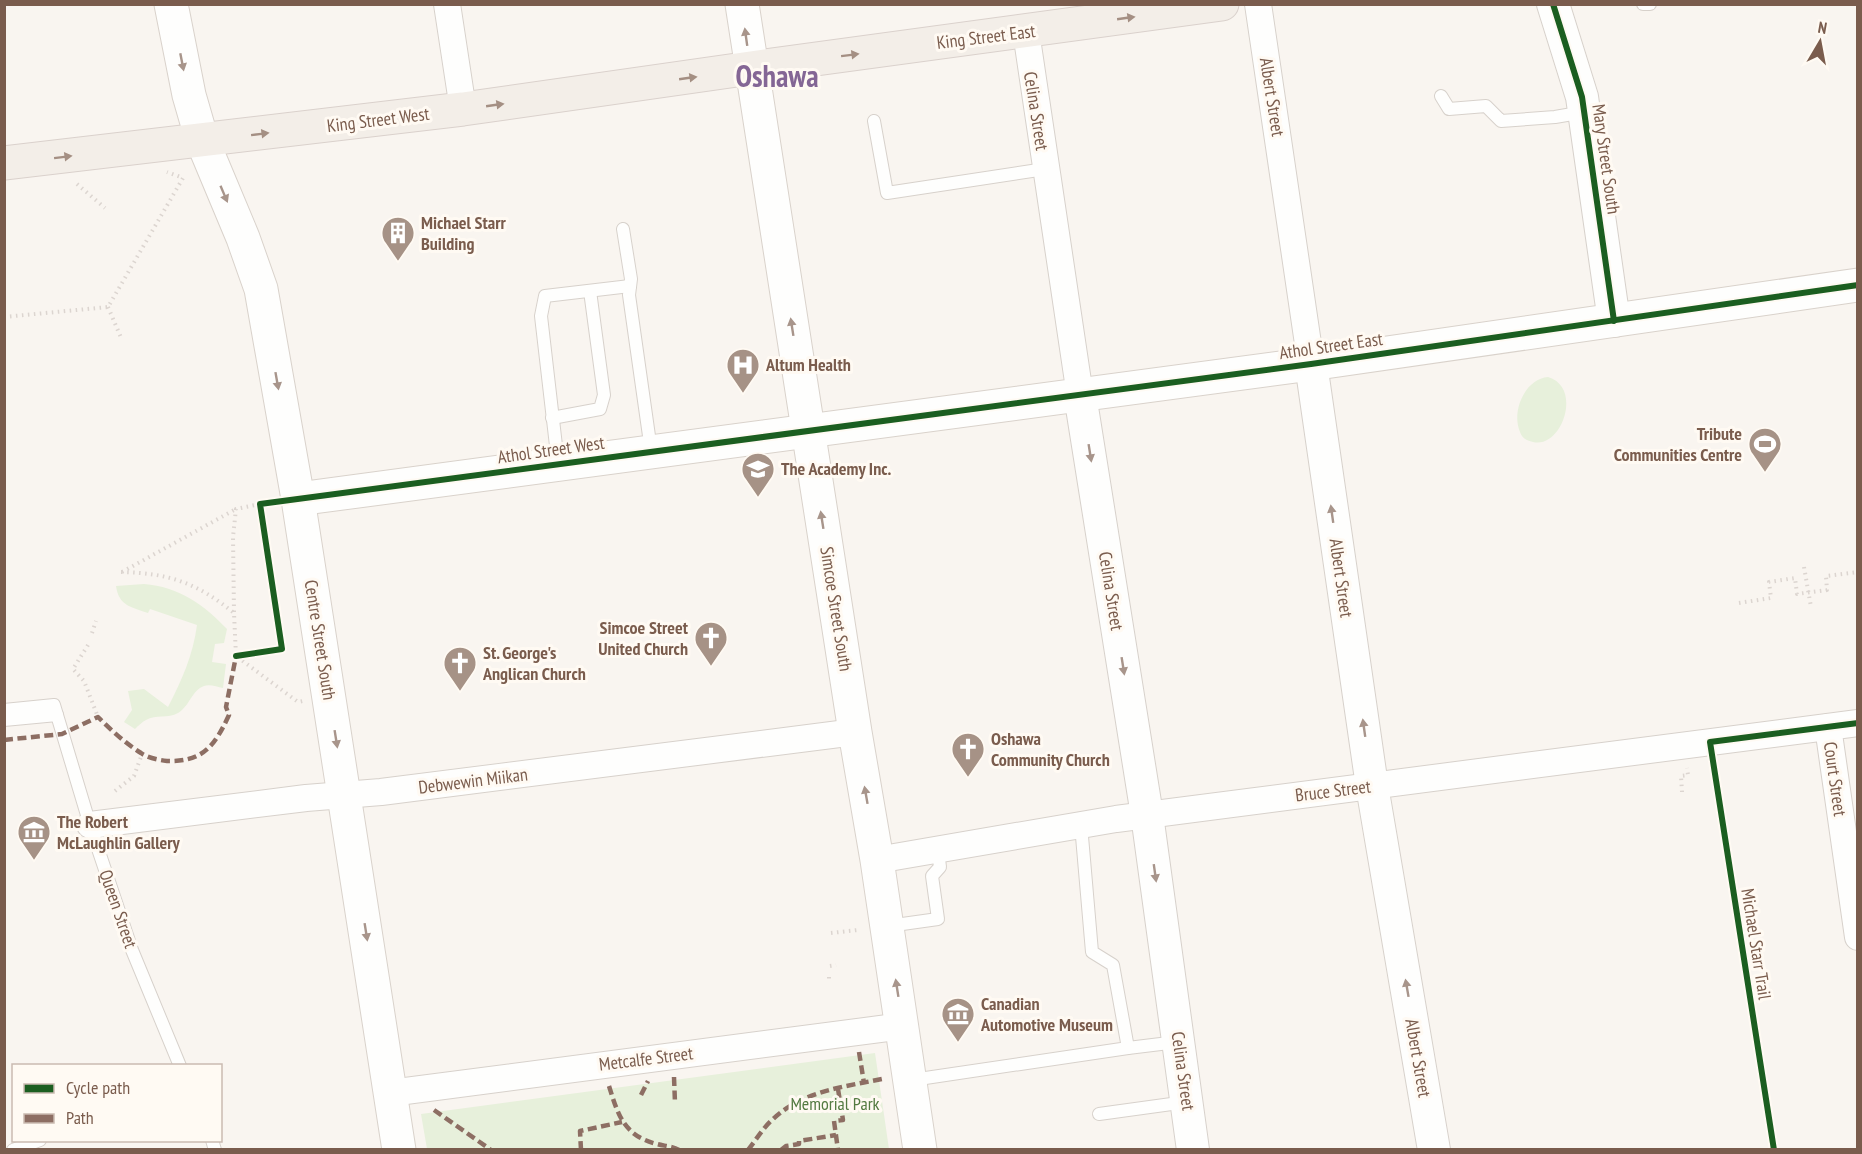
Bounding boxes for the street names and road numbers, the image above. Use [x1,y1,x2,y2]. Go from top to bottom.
street label: King Street East [935,19,1037,54]
street label: Albert Street [1255,56,1290,138]
street label: Celina Street [1019,70,1054,152]
street label: King Street West [325,102,430,137]
street label: Mary Street South [1587,102,1626,215]
street label: Athol Street East [1278,327,1384,364]
street label: Athol Street West [496,431,606,468]
street label: Albert Street [1325,537,1358,619]
street label: Simcoe Street South [815,545,858,673]
street label: Celina Street [1094,550,1129,632]
street label: Centre Street South [300,578,341,702]
street label: Court Street [1819,740,1852,818]
street label: Debwewin Miikan [417,762,529,799]
street label: Bruce Street [1294,774,1372,807]
street label: Queen Street [94,867,143,951]
street label: Michael Starr Trail [1736,887,1777,1002]
street label: Albert Street [1400,1017,1437,1099]
street label: Celina Street [1167,1030,1200,1112]
street label: Metcalfe Street [598,1041,694,1076]

